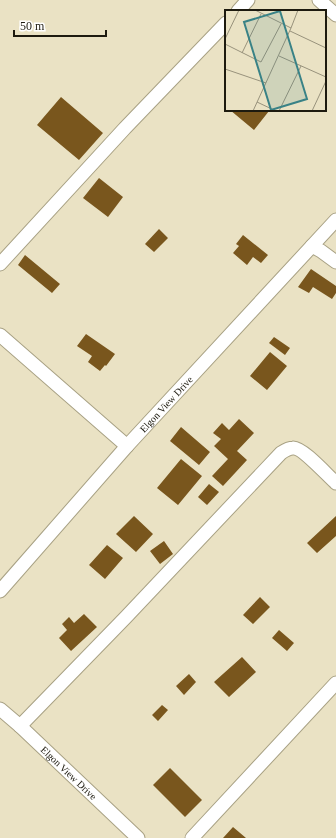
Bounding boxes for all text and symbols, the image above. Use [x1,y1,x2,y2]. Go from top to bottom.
inset map [225,10,326,111]
scale bar [14,12,106,38]
text: 50 m [20,19,45,33]
street label: Elgon View Drive [138,374,195,435]
street label: Elgon View Drive [39,744,99,802]

